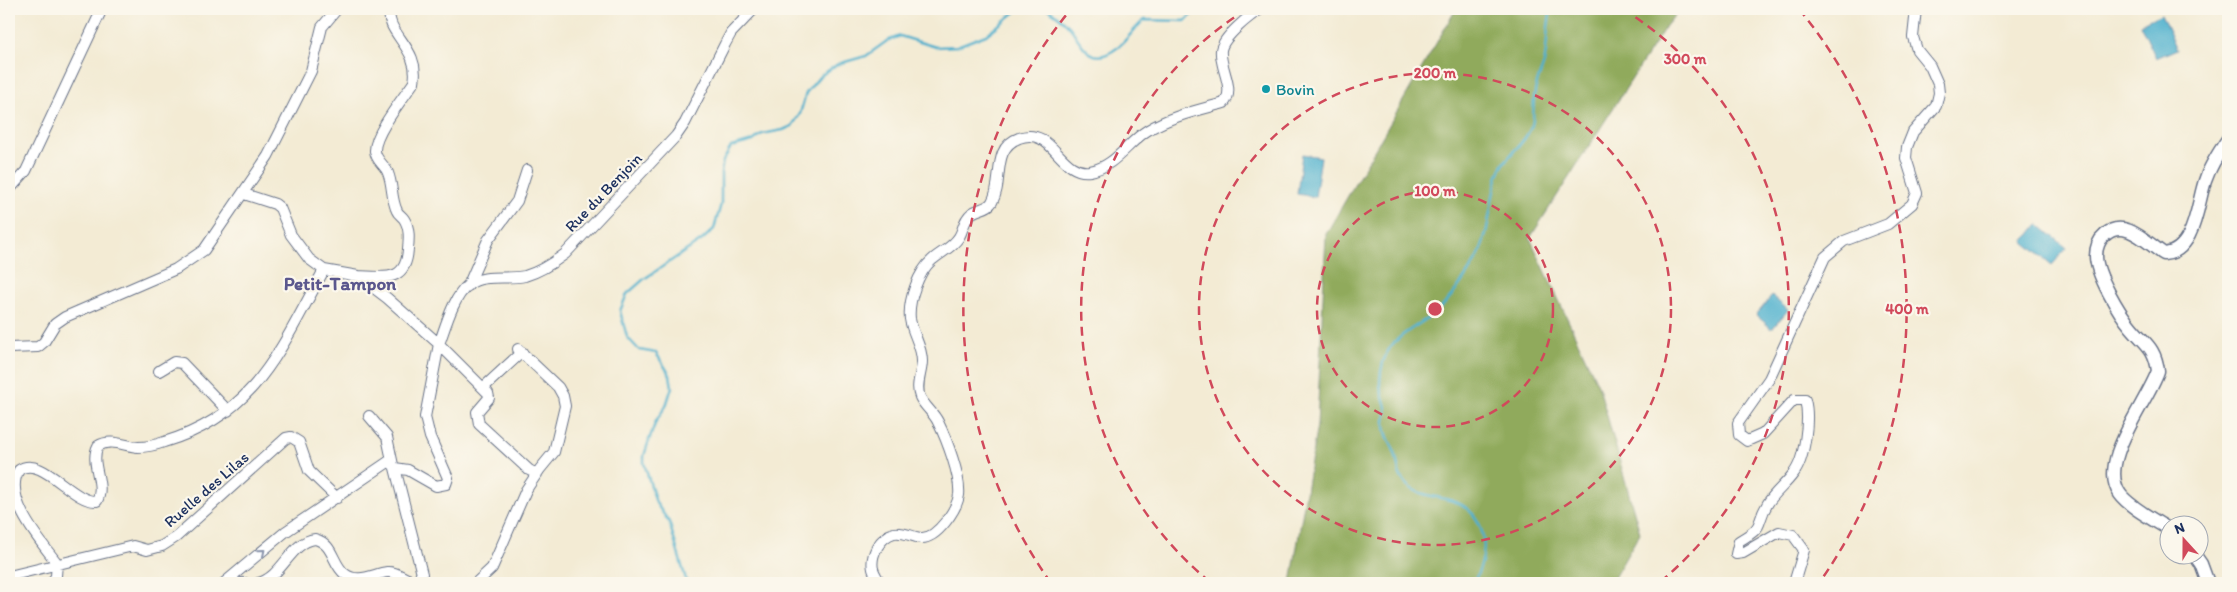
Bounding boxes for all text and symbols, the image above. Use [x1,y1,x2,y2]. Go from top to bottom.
text: 300 m [1664,50,1707,68]
text: 200 m [1414,64,1457,82]
place label: Bovin [1276,80,1315,99]
marker: Bovin [1260,83,1272,95]
street label: Rue du Benjoin [561,149,646,236]
text: 100 m [1414,182,1456,200]
district label: Petit-Tampon [284,272,397,295]
centre of rings [1426,300,1444,318]
text: 400 m [1885,300,1929,318]
street label: Ruelle des Lilas [160,448,252,531]
north arrow [2160,514,2210,564]
text: N [2172,519,2187,538]
one-way arrow [256,549,265,558]

